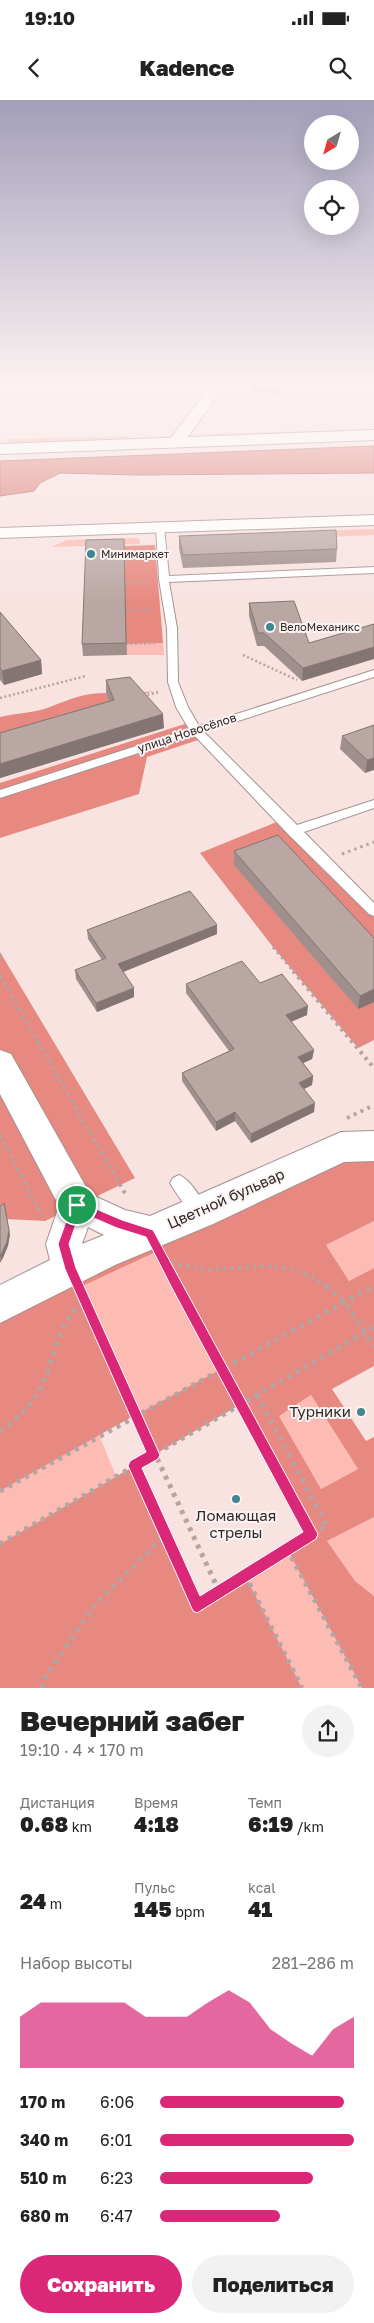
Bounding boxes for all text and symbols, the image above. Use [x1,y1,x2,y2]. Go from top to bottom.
text: 19:10 [25,6,75,29]
icon: back [20,54,48,82]
text: Kadence [140,54,234,81]
icon: search [326,54,354,82]
north arrow [304,115,359,170]
map controls [304,115,359,235]
button: locate [304,180,359,235]
place label: Минимаркет [101,547,170,560]
marker: Минимаркет [85,548,97,560]
place label: ВелоМеханикс [280,620,360,633]
marker: ВелоМеханикс [264,621,276,633]
street label: улица Новосёлов [136,709,238,756]
street label: Цветной бульвар [164,1164,287,1232]
pin [56,1184,98,1226]
icon: arrive [63,1191,91,1219]
place label: Турники [289,1402,351,1420]
marker: Турники [355,1406,367,1418]
marker: Ломающая стрелы [230,1493,242,1505]
place label: Ломающая стрелы [196,1506,276,1541]
text: Вечерний забег [20,1704,244,1737]
button: share [302,1705,354,1757]
text: 19:10 · 4 × 170 m [20,1740,144,1760]
text: Дистанция [20,1794,95,1811]
text: Время [134,1794,178,1811]
text: Темп [248,1794,282,1811]
text: 0.68 [20,1811,68,1837]
text: 4:18 [134,1811,179,1837]
text: 6:19 [248,1811,293,1837]
text: km [68,1818,92,1835]
text: /km [293,1818,324,1835]
text: Пульс [134,1879,175,1896]
text: kcal [248,1879,276,1896]
text: 24 [20,1888,46,1914]
text: m [46,1895,62,1912]
text: 145 [134,1896,172,1922]
text: 41 [248,1896,272,1922]
text: bpm [172,1903,205,1920]
text: Набор высоты [20,1953,133,1973]
text: 281–286 m [272,1953,354,1973]
text: 170 m [20,2092,65,2112]
text: 6:06 [100,2092,134,2112]
text: 340 m [20,2130,68,2150]
text: 6:01 [100,2130,132,2150]
text: 510 m [20,2168,66,2188]
text: 6:23 [100,2168,133,2188]
text: 680 m [20,2206,69,2226]
text: 6:47 [100,2206,133,2226]
button: Сохранить [20,2255,182,2313]
button: Поделиться [192,2255,354,2313]

